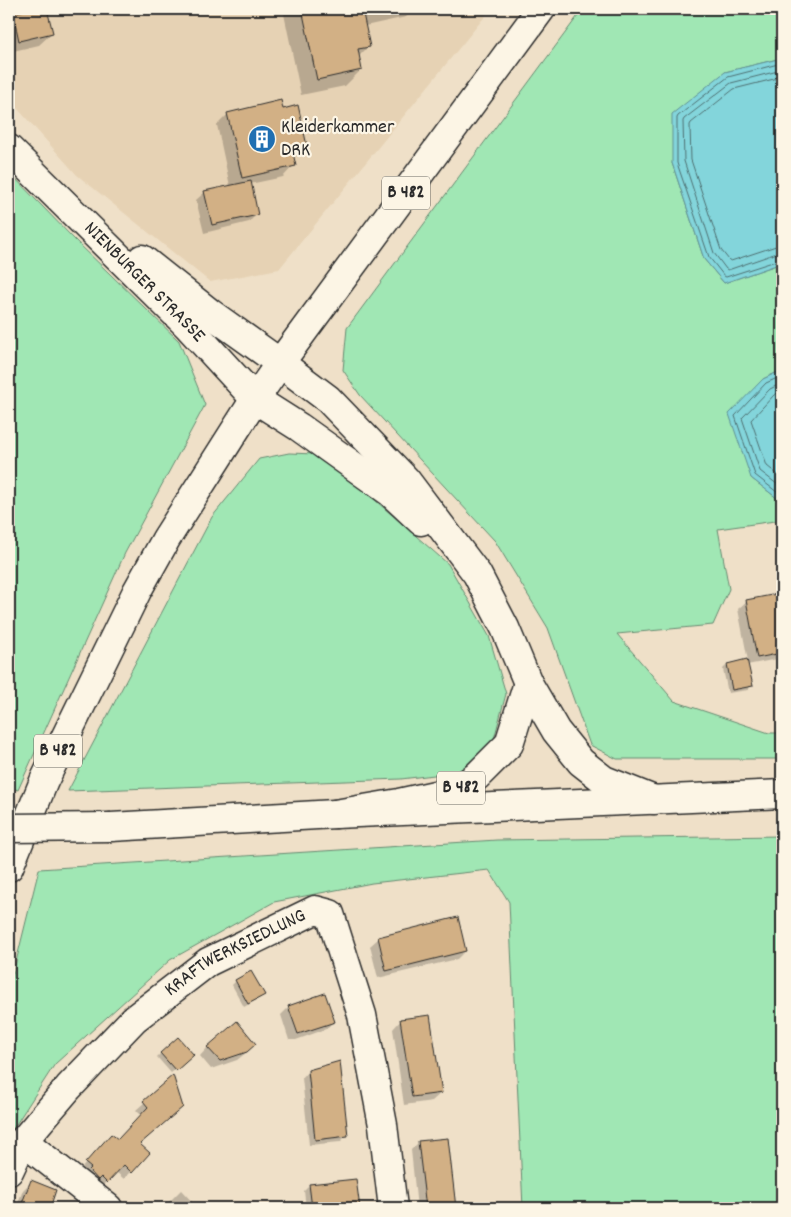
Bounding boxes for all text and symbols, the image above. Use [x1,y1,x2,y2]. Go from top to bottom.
place label: Kleiderkammer DRK [281,114,395,165]
building icon: Kleiderkammer DRK [247,124,277,154]
road number: B 482 [382,177,430,210]
street label: NIENBURGER STRASSE [77,216,211,350]
road number: B 482 [34,734,82,768]
road number: B 482 [437,771,485,804]
street label: KRAFTWERKSIEDLUNG [159,902,311,1004]

